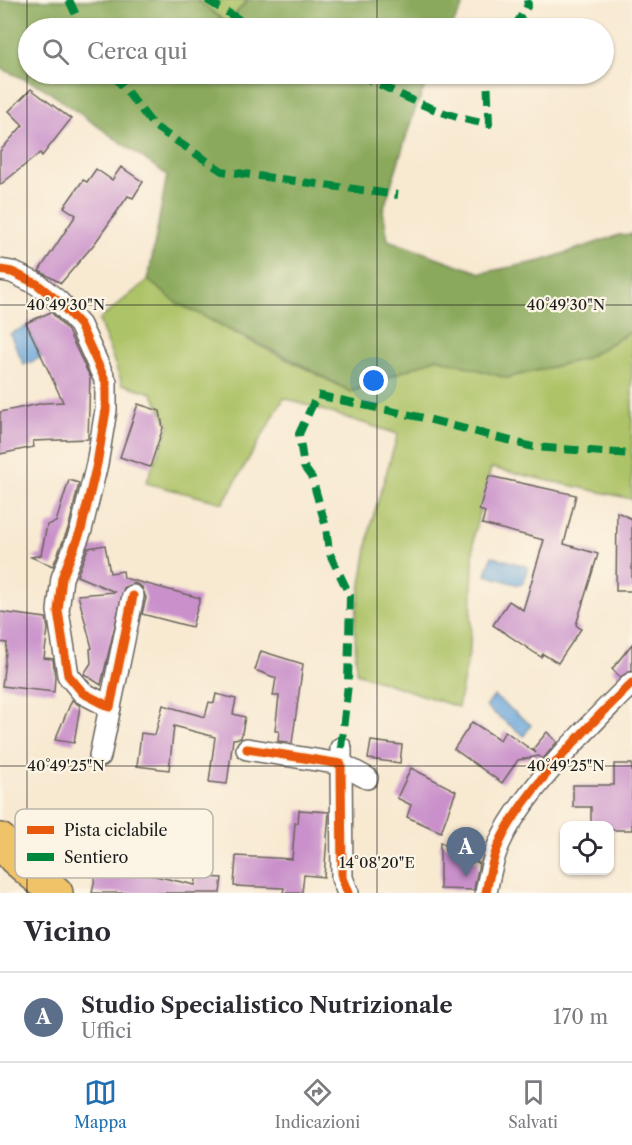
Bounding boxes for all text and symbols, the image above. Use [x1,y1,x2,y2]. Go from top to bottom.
search box [18,18,614,84]
icon: search [39,35,72,68]
text: Cerca qui [87,38,188,65]
text: 40°49'30"N [27,295,105,314]
text: 40°49'30"N [527,295,605,314]
your location [359,366,388,395]
text: 40°49'25"N [27,756,105,775]
text: 40°49'25"N [527,756,605,775]
legend [15,809,213,878]
text: Pista ciclabile [64,820,168,840]
map controls [560,821,614,875]
button: locate [560,821,614,875]
pin: A [446,828,486,877]
text: Sentiero [64,847,129,867]
text: 14°08'20"E [339,853,415,872]
text: Vicino [24,916,111,948]
text: Studio Specialistico Nutrizionale [81,992,453,1019]
text: A [36,1005,51,1029]
text: 170 m [553,1005,608,1029]
text: Uffici [81,1019,132,1043]
tab: Mappa [74,1076,127,1132]
tab: Indicazioni [275,1076,360,1132]
tab: Salvati [508,1076,558,1132]

